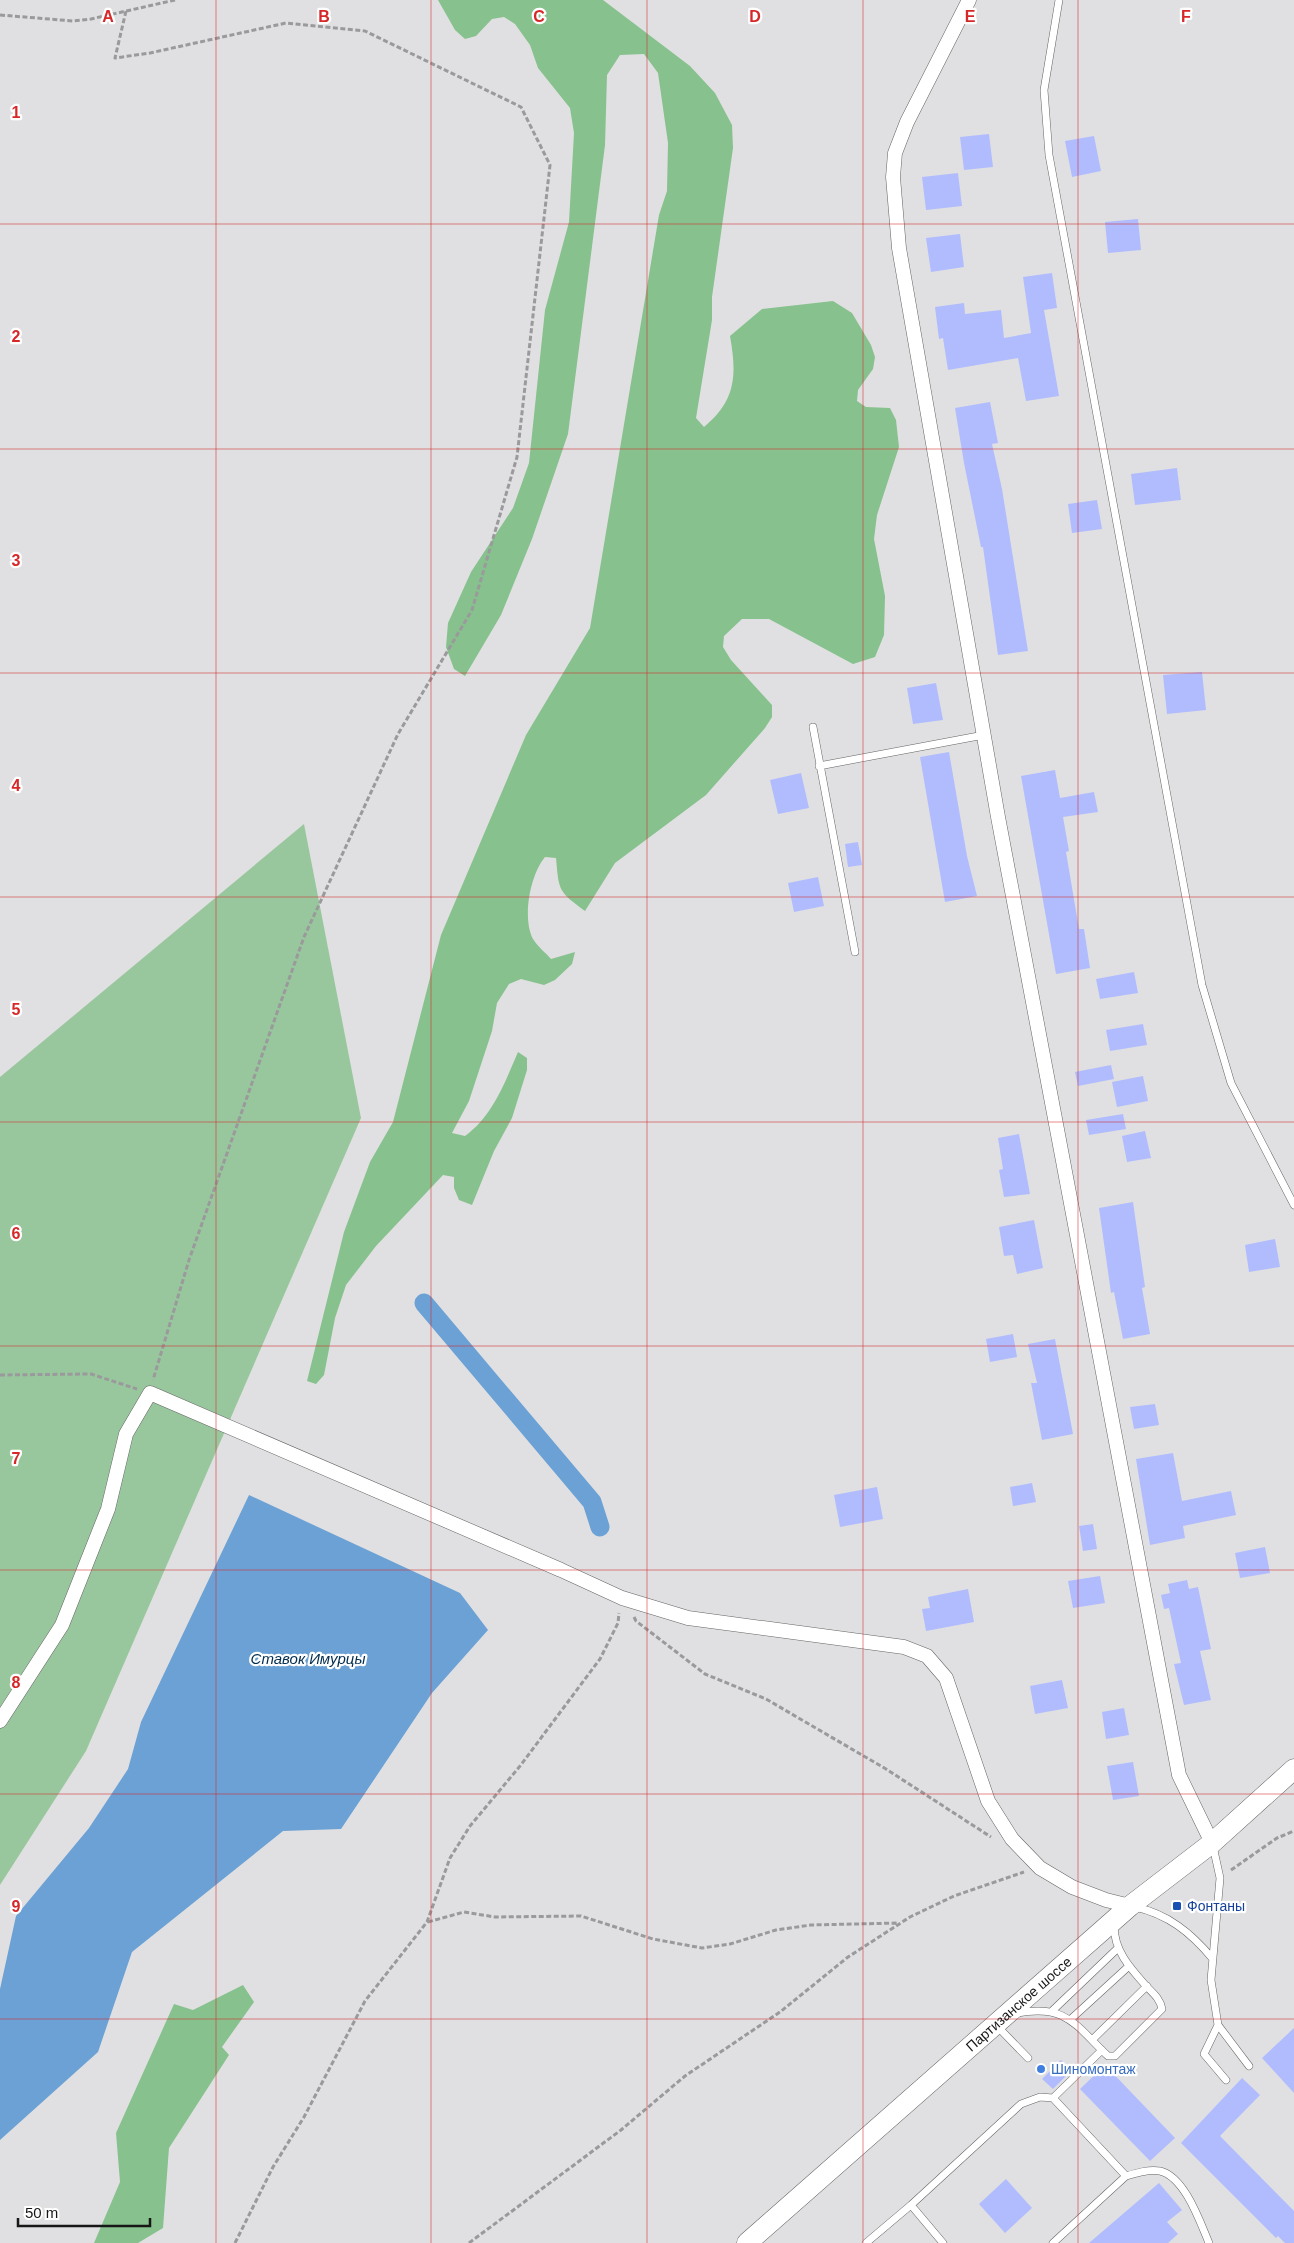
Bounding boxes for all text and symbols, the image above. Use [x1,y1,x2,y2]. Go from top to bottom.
text: A [102,8,114,25]
text: B [318,8,330,25]
text: C [533,8,545,25]
text: D [749,8,761,25]
text: E [965,8,976,25]
text: F [1181,8,1191,25]
text: 1 [12,104,21,121]
text: 2 [12,328,21,345]
text: 3 [12,552,21,569]
text: 4 [12,777,21,794]
text: 5 [12,1001,21,1018]
text: 6 [12,1225,21,1242]
text: 7 [12,1450,21,1467]
water label: Ставок Имурцы [251,1650,365,1667]
text: 8 [12,1674,21,1691]
text: 9 [12,1898,21,1915]
place label: Фонтаны [1187,1898,1245,1914]
marker: Фонтаны [1171,1900,1183,1912]
street label: Партизанское шоссе [963,1953,1075,2055]
place label: Шиномонтаж [1051,2061,1136,2077]
marker: Шиномонтаж [1035,2063,1047,2075]
scale bar [18,2196,150,2228]
text: 50 m [25,2204,58,2221]

